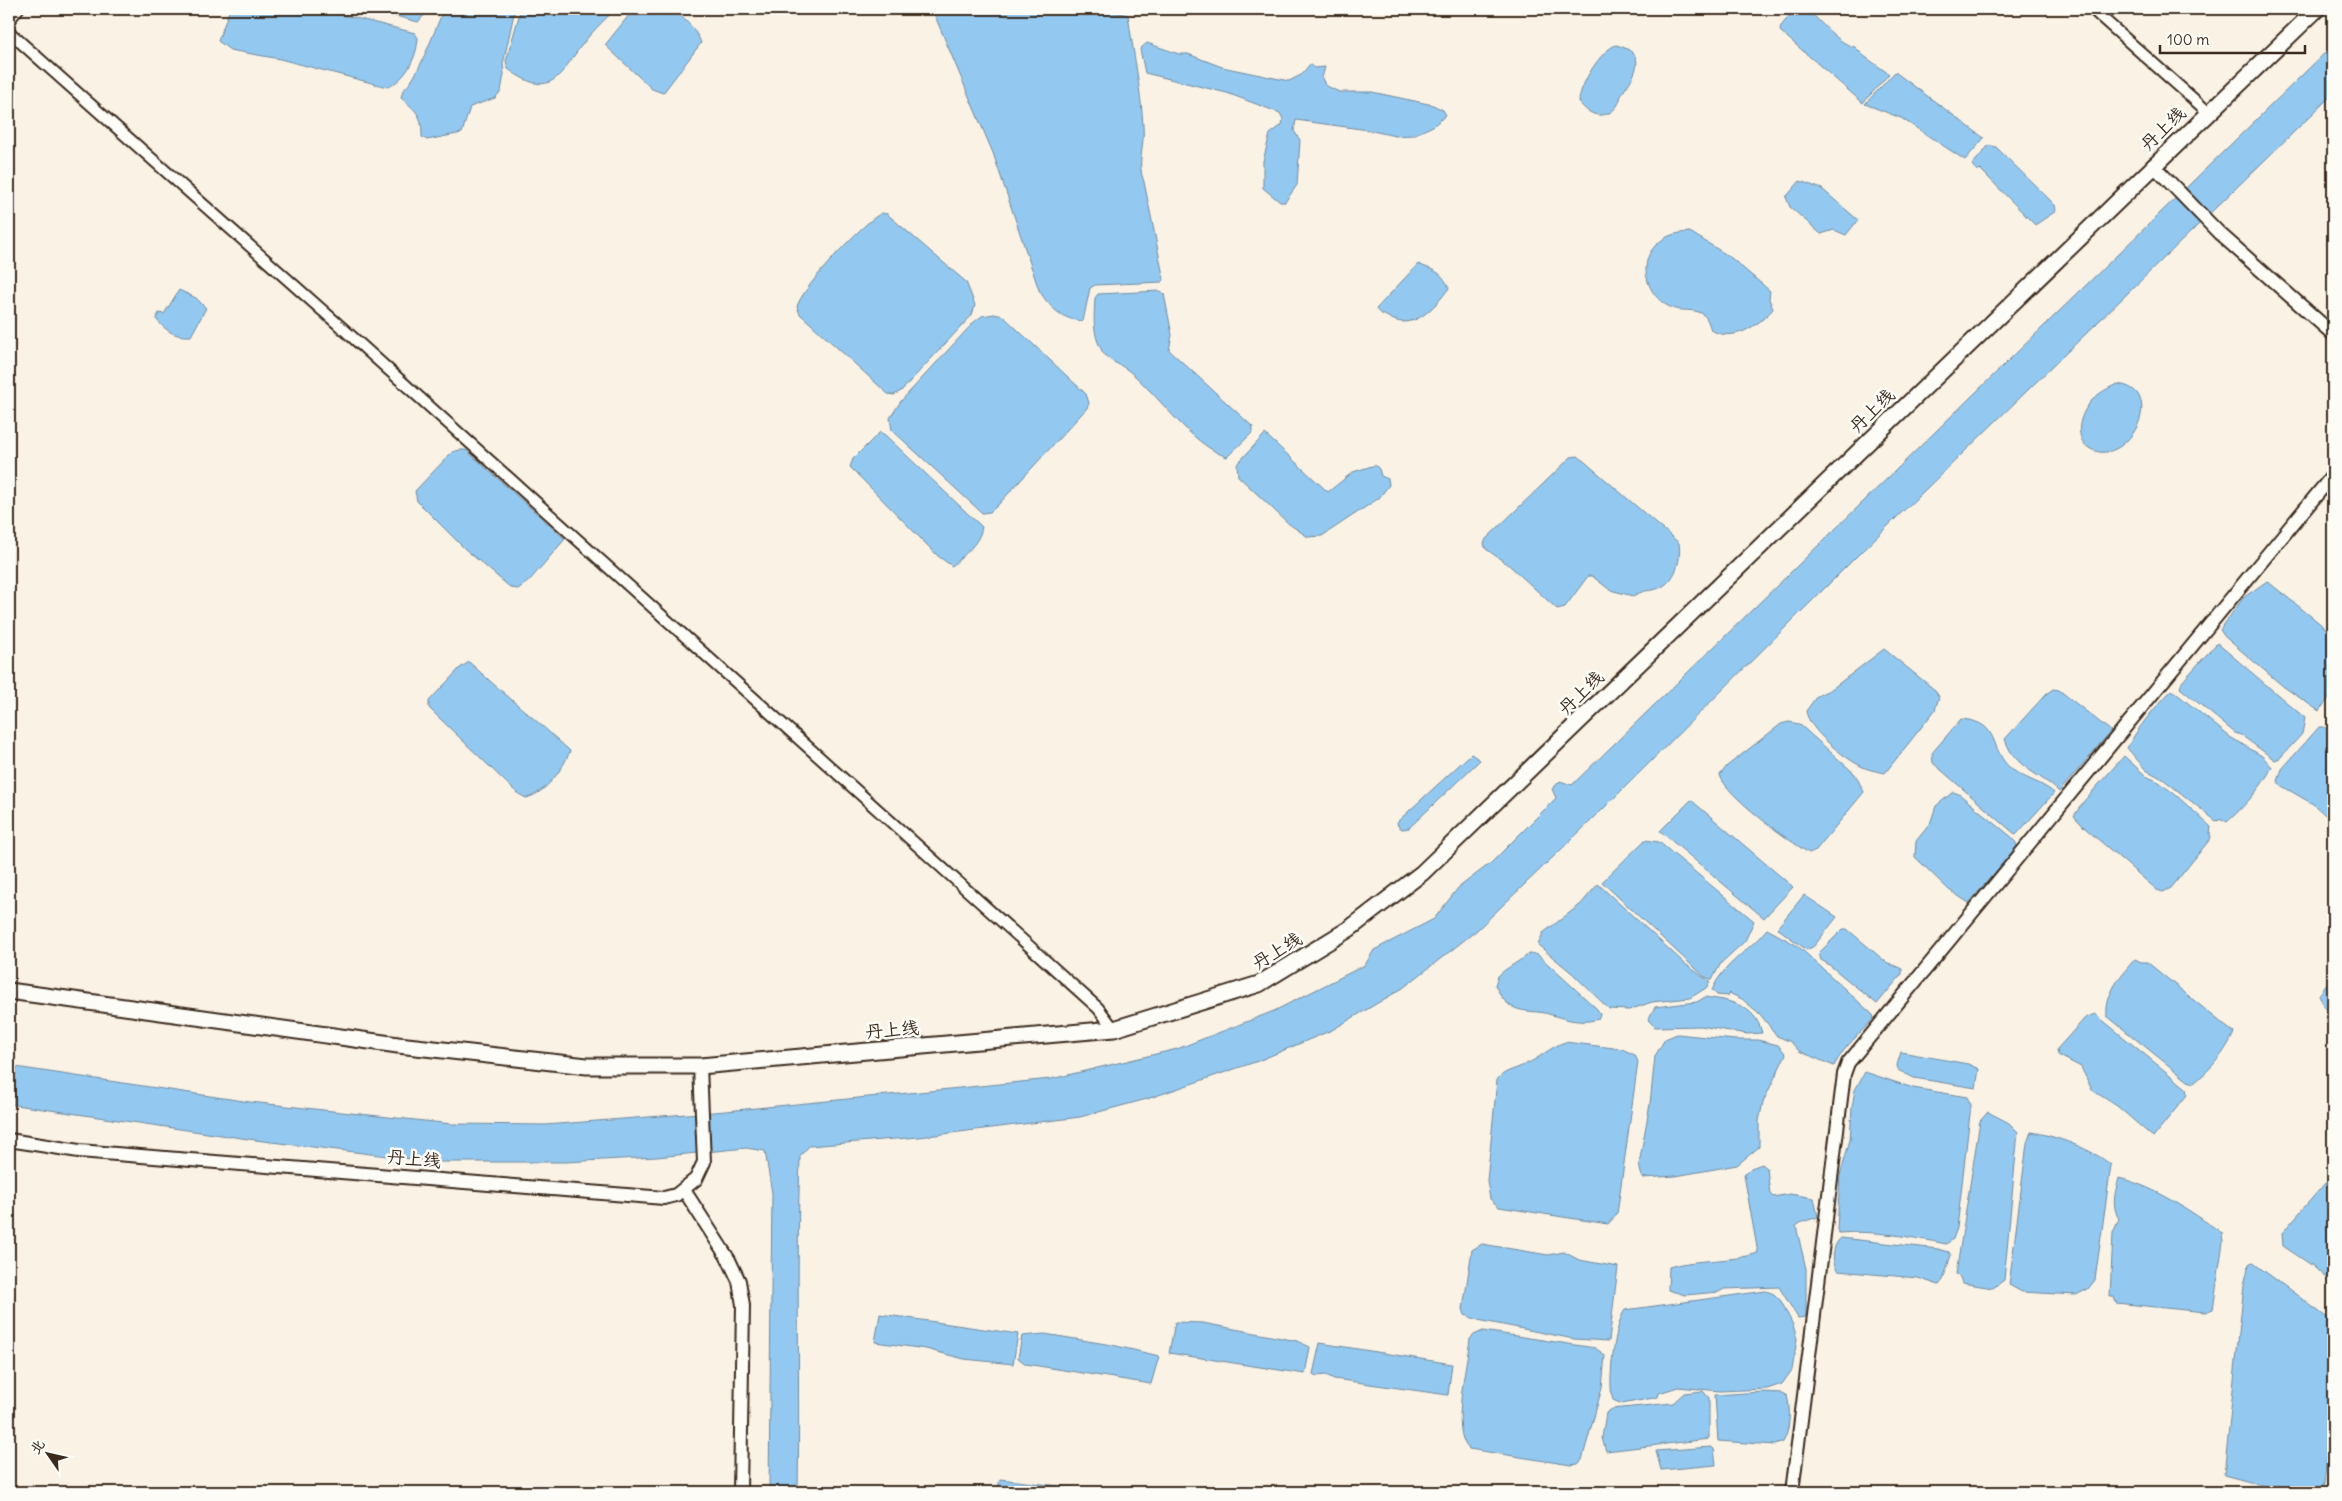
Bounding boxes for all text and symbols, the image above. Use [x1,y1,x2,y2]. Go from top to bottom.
scale bar [2160,22,2304,54]
text: 100 m [2167,30,2209,49]
street label: 丹上线 [2135,102,2190,156]
street label: 丹上线 [1844,384,1899,438]
street label: 丹上线 [1553,666,1608,720]
street label: 丹上线 [1248,927,1306,974]
street label: 丹上线 [864,1016,920,1043]
street label: 丹上线 [386,1145,442,1172]
north arrow [22,1428,72,1478]
text: 北 [26,1436,49,1458]

